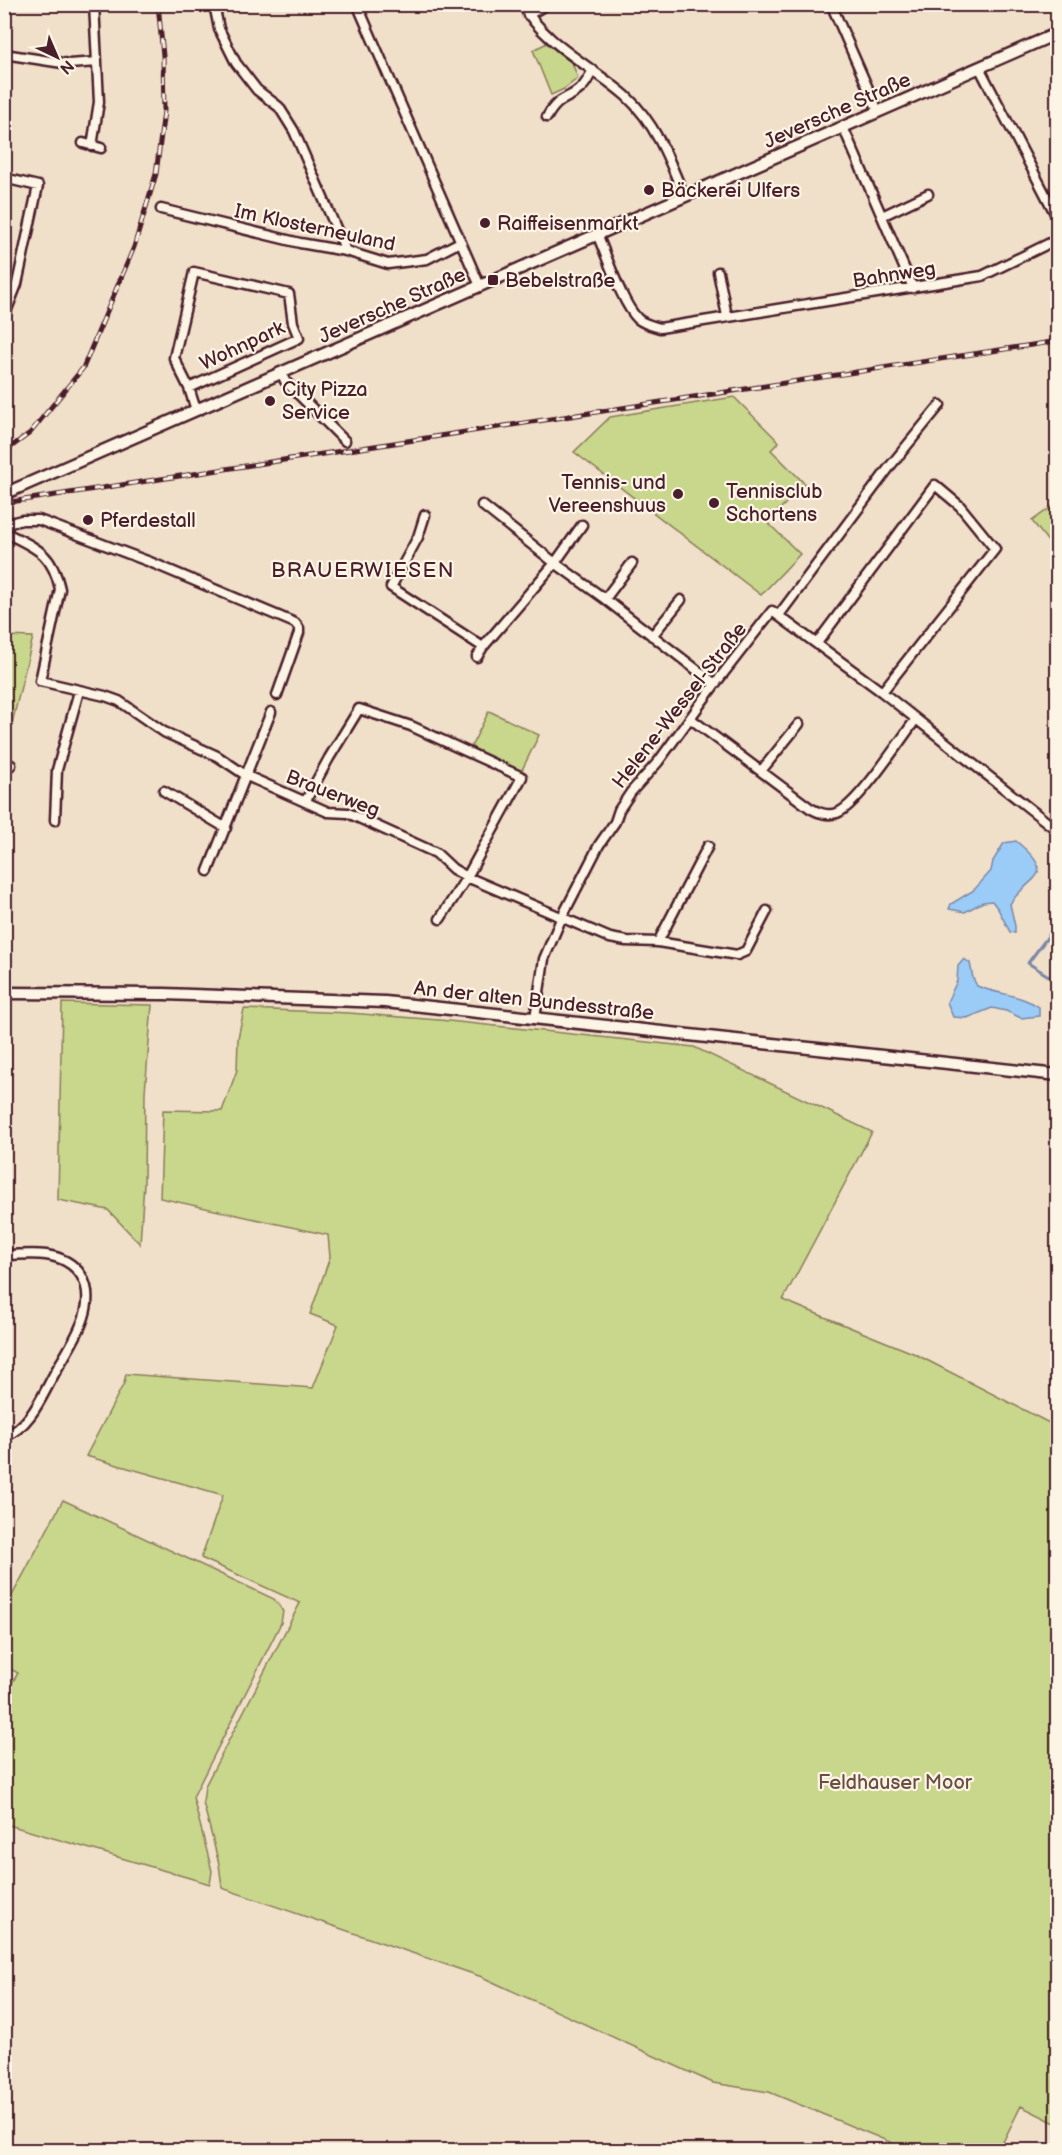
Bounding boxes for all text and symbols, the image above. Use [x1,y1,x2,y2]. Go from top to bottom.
north arrow [27,27,87,87]
text: N [55,56,77,78]
street label: Jeversche Straße [760,68,915,154]
place label: Bäckerei Ulfers [661,179,800,203]
marker: Bäckerei Ulfers [642,183,656,197]
street label: Im Klosterneuland [232,199,397,257]
place label: Raiffeisenmarkt [497,212,639,236]
marker: Raiffeisenmarkt [478,216,492,230]
street label: Bahnweg [851,257,937,293]
street label: Jeversche Straße [315,263,470,349]
place label: Bebelstraße [505,269,615,293]
marker: Bebelstraße [486,273,500,287]
street label: Wohnpark [196,316,289,376]
place label: City Pizza Service [282,378,368,425]
marker: City Pizza Service [263,394,277,408]
place label: Tennis- und Vereenshuus [548,471,666,518]
place label: Tennisclub Schortens [726,480,822,527]
marker: Tennis- und Vereenshuus [671,487,685,501]
marker: Tennisclub Schortens [707,496,721,510]
place label: Pferdestall [100,509,196,533]
marker: Pferdestall [81,513,95,527]
district label: BRAUERWIESEN [271,558,455,583]
street label: Helene-Wessel-Straße [607,618,752,794]
street label: Brauerweg [282,765,383,823]
street label: An der alten Bundesstraße [413,976,655,1026]
park label: Feldhauser Moor [818,1771,973,1795]

